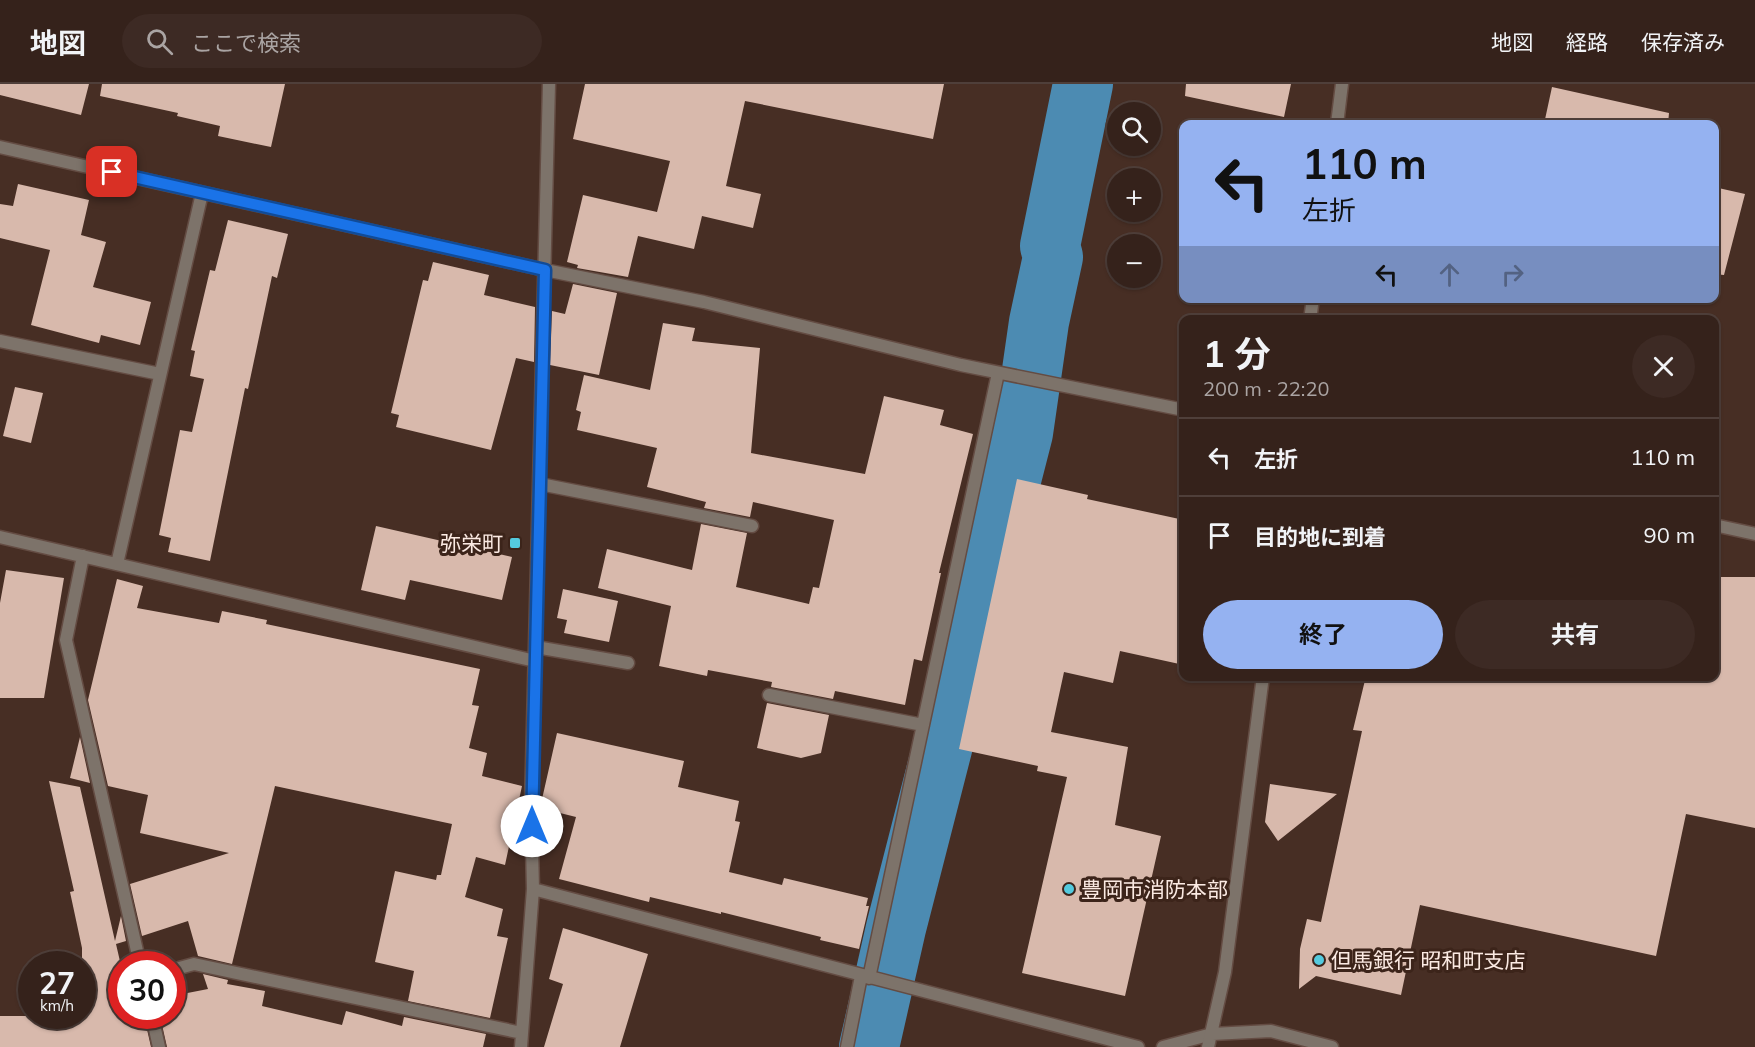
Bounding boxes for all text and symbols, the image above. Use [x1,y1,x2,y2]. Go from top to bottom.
search box [122,14,542,68]
text: 地図 [30,25,86,60]
icon: search [143,25,176,58]
text: ここで検索 [191,29,301,57]
text: 地図 [1491,29,1533,55]
text: 経路 [1566,29,1608,55]
text: 保存済み [1641,29,1725,55]
map controls [1107,102,1161,288]
button: search [1107,102,1161,156]
text: 110 m [1302,137,1427,190]
icon: left [1203,144,1281,222]
pin [86,146,137,197]
icon: arrive [95,155,128,188]
button: + [1107,168,1161,222]
text: 左折 [1302,193,1356,227]
button: − [1107,234,1161,288]
icon: left [1370,258,1403,291]
icon: ahead [1433,258,1466,291]
icon: right [1496,258,1529,291]
text: 1 分 [1203,331,1270,376]
button: close [1632,335,1695,398]
text: 200 m · 22:20 [1203,376,1329,401]
icon: left [1203,441,1236,474]
text: 110 m [1630,443,1695,471]
text: 左折 [1254,445,1298,473]
icon: arrive [1203,519,1236,552]
text: 90 m [1644,521,1695,549]
text: 目的地に到着 [1254,523,1386,551]
place label: 弥栄町 [440,530,503,556]
marker: 弥栄町 [508,536,522,550]
button: 終了 [1203,600,1443,669]
button: 共有 [1455,600,1695,669]
position arrow [500,794,564,858]
place label: 豊岡市消防本部 [1081,876,1228,902]
marker: 豊岡市消防本部 [1062,882,1076,896]
place label: 但馬銀行 昭和町支店 [1331,947,1525,973]
speed limit sign: 30 [108,951,186,1029]
marker: 但馬銀行 昭和町支店 [1312,953,1326,967]
text: 27 [39,964,75,1002]
text: km/h [40,996,74,1015]

